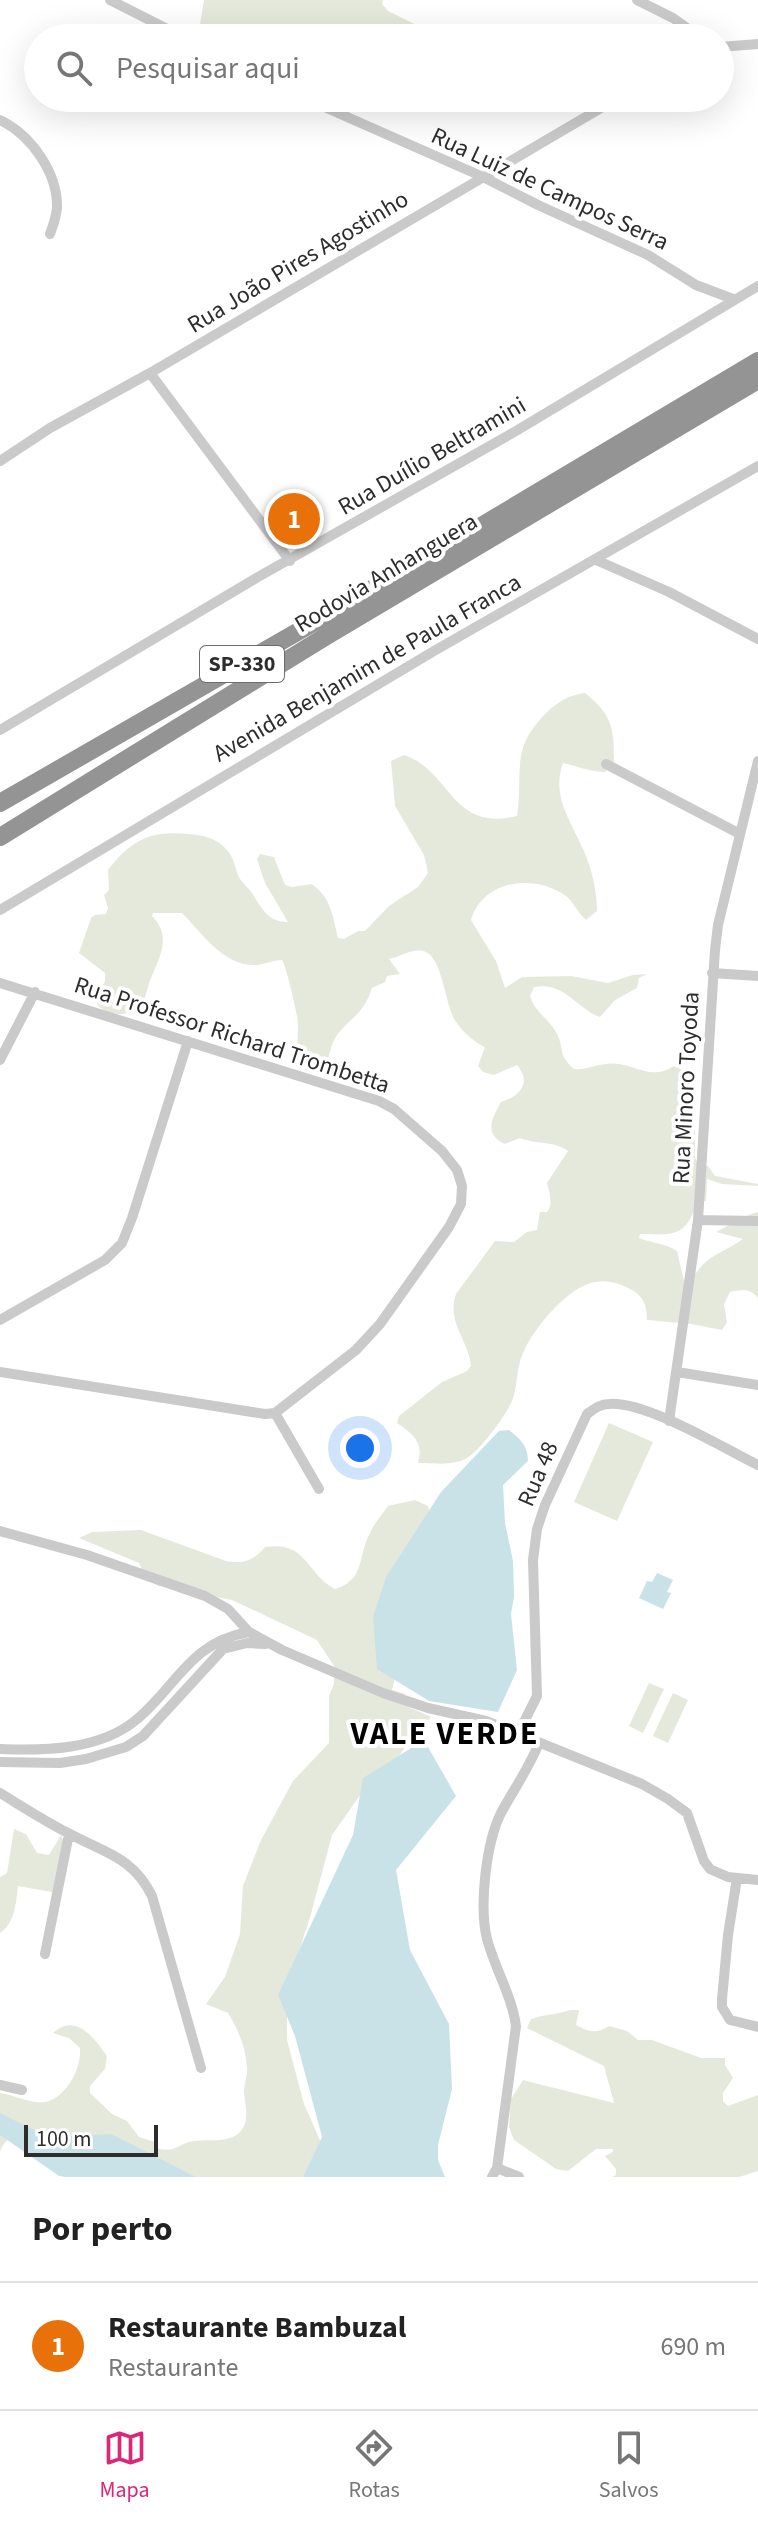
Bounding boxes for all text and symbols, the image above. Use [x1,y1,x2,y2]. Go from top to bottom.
search box [24,24,734,112]
icon: search [52,46,96,90]
text: Pesquisar aqui [116,47,300,90]
street label: Rua Luiz de Campos Serra [425,118,675,260]
street label: Rua João Pires Agostinho [181,182,415,342]
street label: Rua Duílio Beltramini [331,388,533,524]
pin: 1 [268,489,320,549]
street label: Rodovia Anhanguera [288,504,484,642]
street label: Avenida Benjamim de Paula Franca [206,565,528,771]
road number: SP-330 [200,646,284,682]
street label: Rua Professor Richard Trombetta [70,967,394,1103]
street label: Rua Minoro Toyoda [663,991,709,1185]
your location [340,1428,380,1468]
street label: Rua 48 [509,1436,567,1512]
district label: VALE VERDE [350,1711,539,1757]
scale bar [24,2121,158,2157]
text: 100 m [36,2123,91,2155]
text: Por perto [32,2205,173,2254]
text: Restaurante Bambuzal [108,2306,406,2349]
text: 1 [51,2328,65,2365]
text: 690 m [660,2328,726,2365]
text: Restaurante [108,2349,238,2386]
tab: Mapa [100,2426,150,2506]
tab: Rotas [349,2426,400,2506]
tab: Salvos [599,2426,658,2506]

